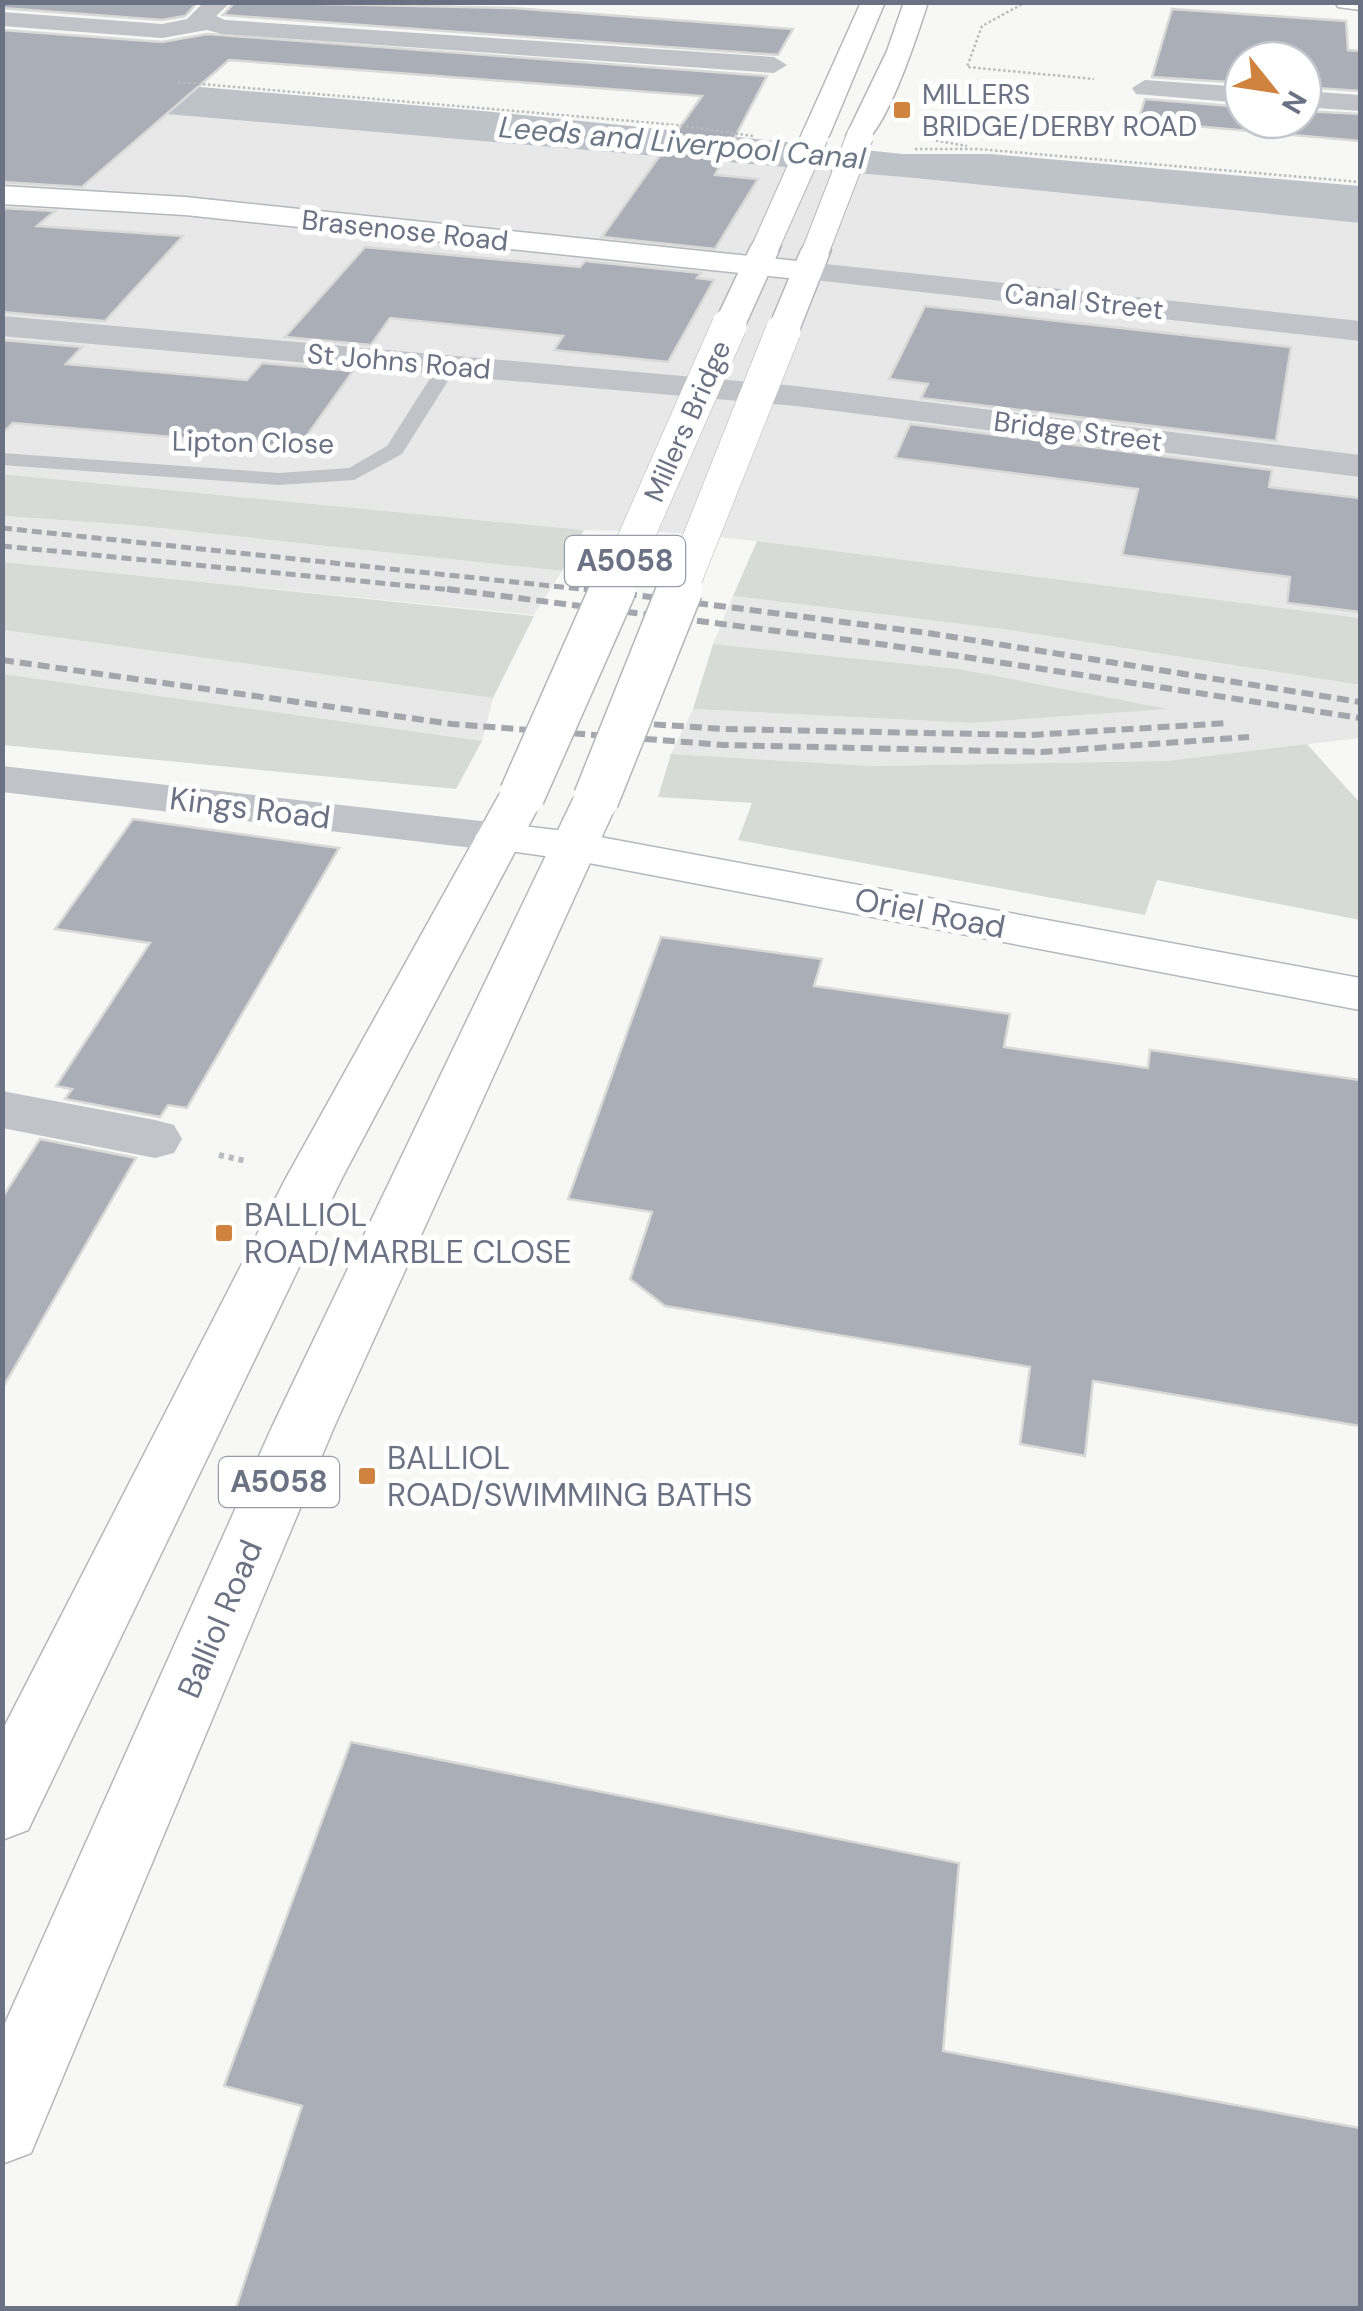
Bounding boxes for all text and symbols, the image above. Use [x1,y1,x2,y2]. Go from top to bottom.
north arrow [1223,40,1323,140]
place label: MILLERS BRIDGE/DERBY ROAD [922,76,1197,145]
text: N [1273,84,1315,120]
marker: MILLERS BRIDGE/DERBY ROAD [891,99,913,121]
water label: Leeds and Liverpool Canal [497,107,868,178]
street label: Brasenose Road [300,201,510,260]
street label: Canal Street [1003,275,1165,328]
street label: St Johns Road [306,335,492,388]
street label: Millers Bridge [635,335,740,508]
street label: Bridge Street [992,403,1164,460]
street label: Lipton Close [172,423,334,462]
road number: A5058 [565,536,685,586]
street label: Kings Road [167,777,333,839]
street label: Oriel Road [851,878,1009,948]
place label: BALLIOL ROAD/MARBLE CLOSE [244,1194,572,1273]
marker: BALLIOL ROAD/MARBLE CLOSE [213,1222,235,1244]
place label: BALLIOL ROAD/SWIMMING BATHS [387,1437,752,1516]
road number: A5058 [219,1457,339,1507]
marker: BALLIOL ROAD/SWIMMING BATHS [356,1465,378,1487]
street label: Balliol Road [168,1534,272,1704]

